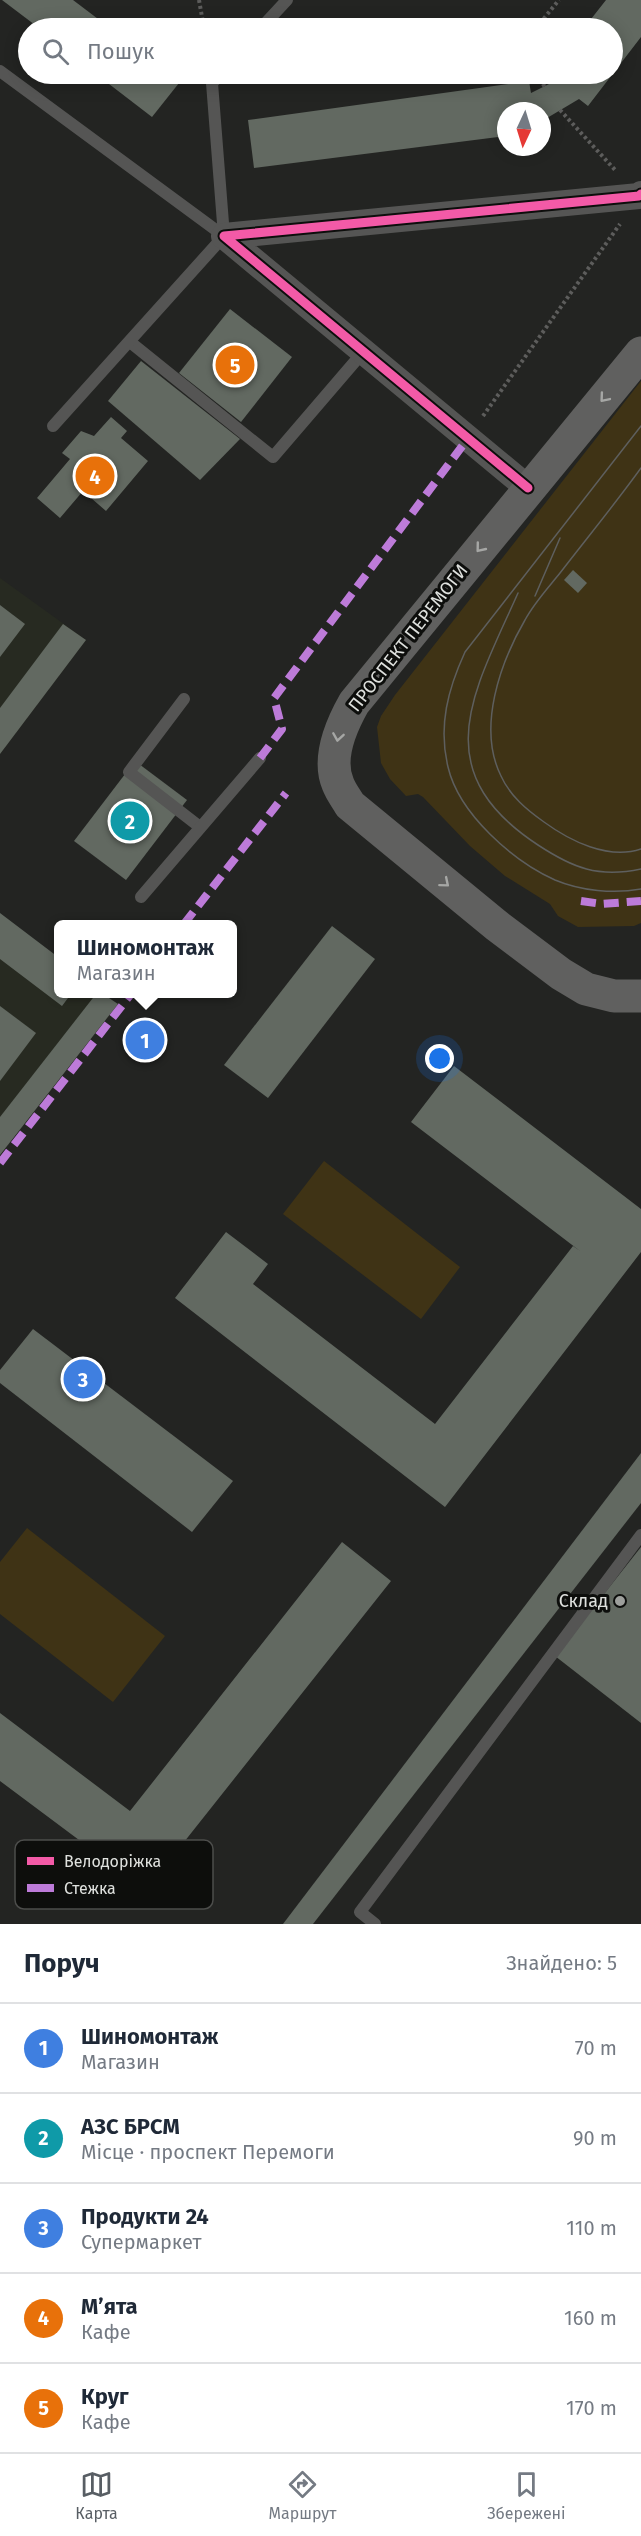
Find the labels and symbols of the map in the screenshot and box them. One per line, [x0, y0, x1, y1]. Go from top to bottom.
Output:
north arrow [497, 102, 551, 156]
pin: 5 [216, 342, 254, 388]
one-way arrow [600, 391, 611, 402]
pin: 4 [76, 454, 115, 498]
one-way arrow [476, 541, 487, 552]
street label: ПРОСПЕКТ ПЕРЕМОГИ [344, 560, 472, 716]
one-way arrow [333, 732, 345, 741]
pin: 2 [110, 798, 150, 844]
one-way arrow [438, 876, 449, 887]
pin: 1 [126, 1018, 164, 1062]
your location [425, 1044, 454, 1073]
pin: 3 [64, 1356, 103, 1402]
place label: Склад [559, 1590, 608, 1612]
marker: Склад [613, 1594, 627, 1608]
legend [15, 1840, 213, 1909]
text: Велодоріжка [64, 1852, 161, 1871]
text: Стежка [64, 1879, 116, 1898]

